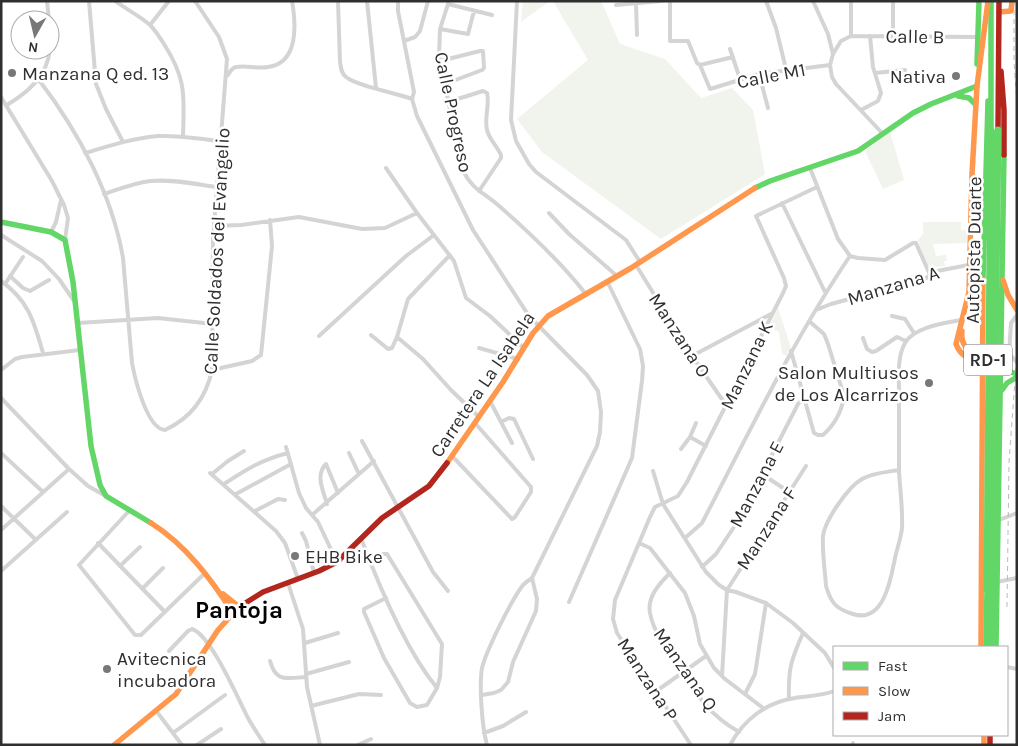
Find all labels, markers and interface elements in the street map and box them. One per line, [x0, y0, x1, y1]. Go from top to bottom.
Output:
north arrow [10, 10, 60, 60]
street label: Calle B [885, 25, 945, 49]
text: N [27, 38, 39, 56]
street label: Calle Progreso [430, 50, 477, 174]
street label: Calle M1 [735, 59, 807, 93]
place label: Manzana Q ed. 13 [22, 63, 169, 85]
place label: Nativa [890, 66, 946, 88]
marker: Manzana Q ed. 13 [6, 67, 18, 79]
marker: Nativa [950, 70, 962, 82]
street label: Calle Soldados del Evangelio [200, 127, 234, 375]
street label: Autopista Duarte [962, 176, 986, 324]
street label: Manzana A [845, 262, 942, 310]
street label: Manzana O [644, 289, 715, 382]
street label: Carretera La Isabela [426, 308, 540, 461]
street label: Manzana K [716, 317, 778, 413]
road number: RD-1 [964, 344, 1012, 376]
place label: Salon Multiusos de Los Alcarrizos [774, 362, 919, 406]
marker: Salon Multiusos de Los Alcarrizos [923, 377, 935, 389]
street label: Manzana E [725, 438, 789, 531]
street label: Manzana F [732, 483, 802, 574]
place label: EHB Bike [305, 546, 383, 568]
marker: EHB Bike [289, 550, 301, 562]
district label: Pantoja [195, 596, 283, 624]
street label: Manzana Q [649, 624, 722, 715]
street label: Manzana P [612, 634, 682, 725]
legend [833, 646, 1008, 736]
place label: Avitecnica incubadora [117, 648, 216, 692]
text: Fast [878, 657, 908, 675]
marker: Avitecnica incubadora [101, 663, 113, 675]
text: Slow [878, 682, 910, 700]
text: Jam [878, 707, 906, 725]

